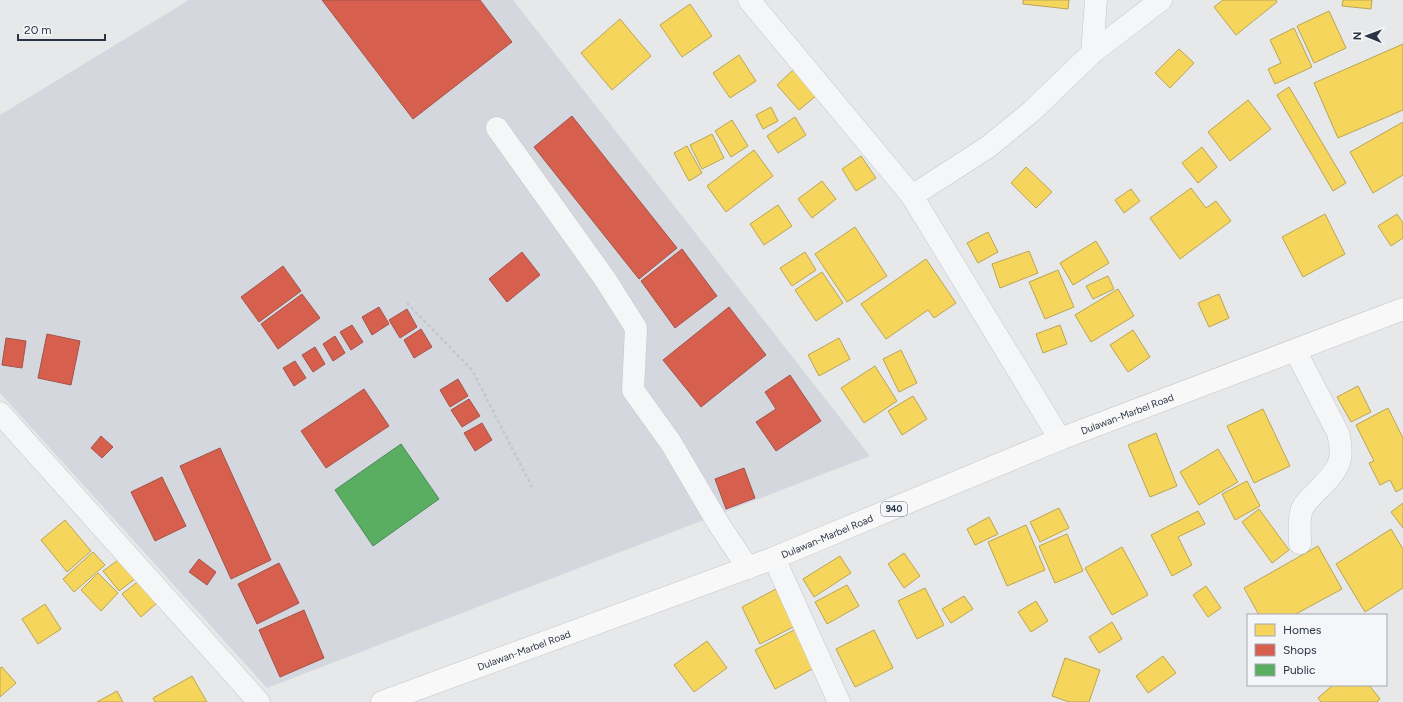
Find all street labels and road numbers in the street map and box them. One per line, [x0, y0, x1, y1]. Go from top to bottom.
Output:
street label: Dulawan-Marbel Road [1079, 391, 1176, 438]
road number: 940 [881, 502, 907, 516]
street label: Dulawan-Marbel Road [779, 511, 875, 561]
street label: Dulawan-Marbel Road [475, 627, 572, 673]

